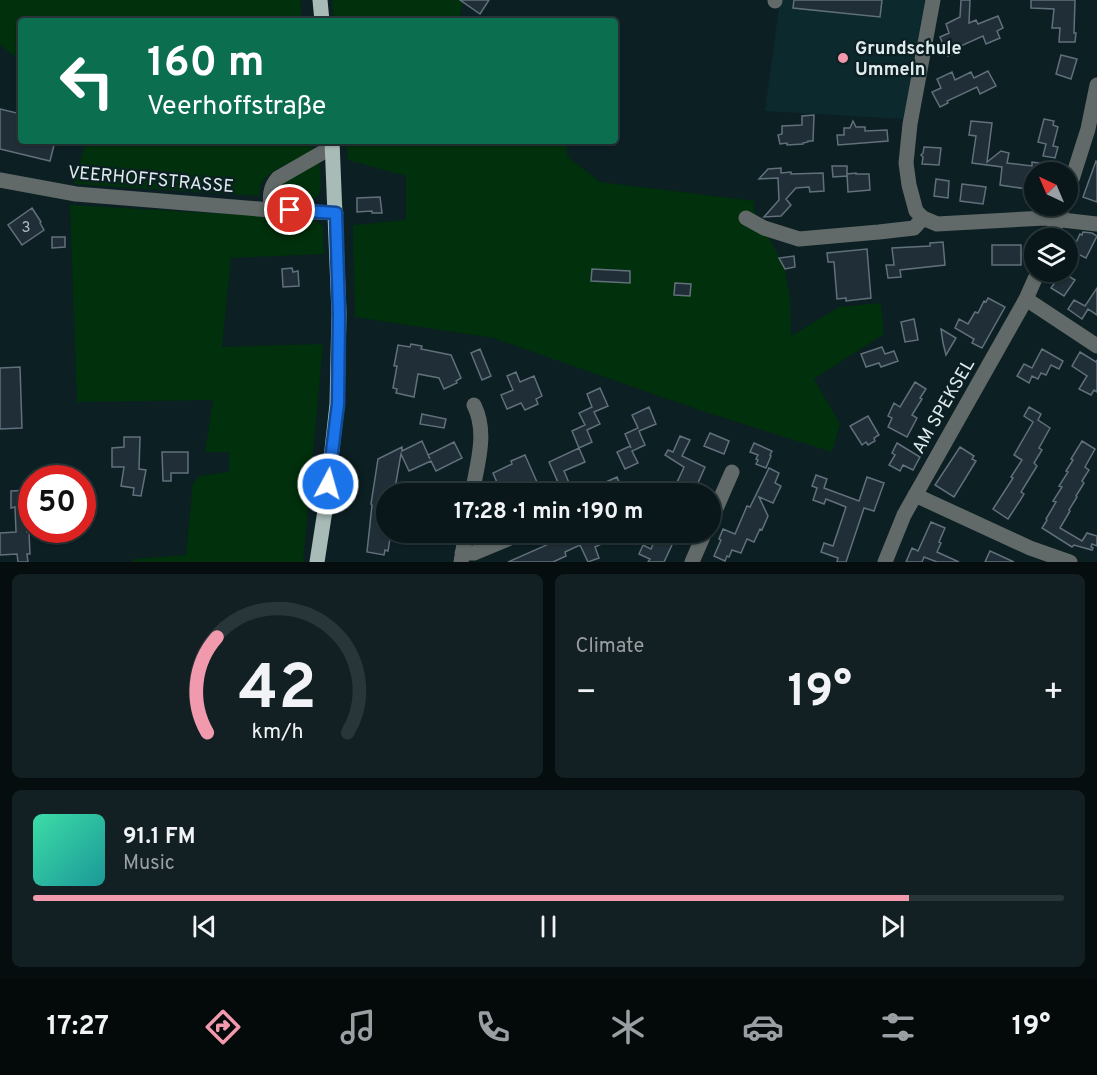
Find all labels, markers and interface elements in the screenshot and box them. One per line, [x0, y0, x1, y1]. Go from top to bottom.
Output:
text: 160 m [147, 38, 265, 91]
place label: Grundschule Ummeln [855, 38, 962, 82]
icon: left [48, 42, 126, 120]
marker: Grundschule Ummeln [836, 51, 850, 65]
text: Veerhoffstraße [147, 90, 326, 124]
street label: VEERHOFFSTRASSE [67, 162, 235, 199]
north arrow [1024, 162, 1078, 216]
map controls [1024, 162, 1078, 282]
pin [264, 184, 315, 235]
icon: arrive [273, 193, 306, 226]
house number: 3 [21, 219, 31, 238]
button: layers [1024, 228, 1078, 282]
street label: AM SPEKSEL [908, 355, 981, 458]
position arrow [296, 452, 360, 516]
speed limit sign: 50 [18, 465, 96, 543]
text: 17:28 · 1 min · 190 m [454, 499, 643, 526]
text: Climate [576, 634, 644, 660]
text: 42 [238, 652, 316, 731]
text: 19° [788, 665, 852, 722]
text: − [576, 673, 597, 715]
text: + [1043, 673, 1064, 715]
text: km/h [251, 719, 303, 746]
text: 91.1 FM [123, 824, 196, 851]
text: Music [123, 851, 175, 877]
icon: previous [188, 910, 221, 943]
icon: pause [532, 910, 565, 943]
icon: next [876, 910, 909, 943]
icon: directions [202, 1006, 244, 1048]
icon: music [337, 1006, 379, 1048]
icon: phone [472, 1006, 514, 1048]
icon: climate [607, 1006, 649, 1048]
icon: car [742, 1006, 784, 1048]
icon: filters [877, 1006, 919, 1048]
text: 17:27 [46, 1010, 109, 1044]
text: 19° [1012, 1010, 1050, 1044]

